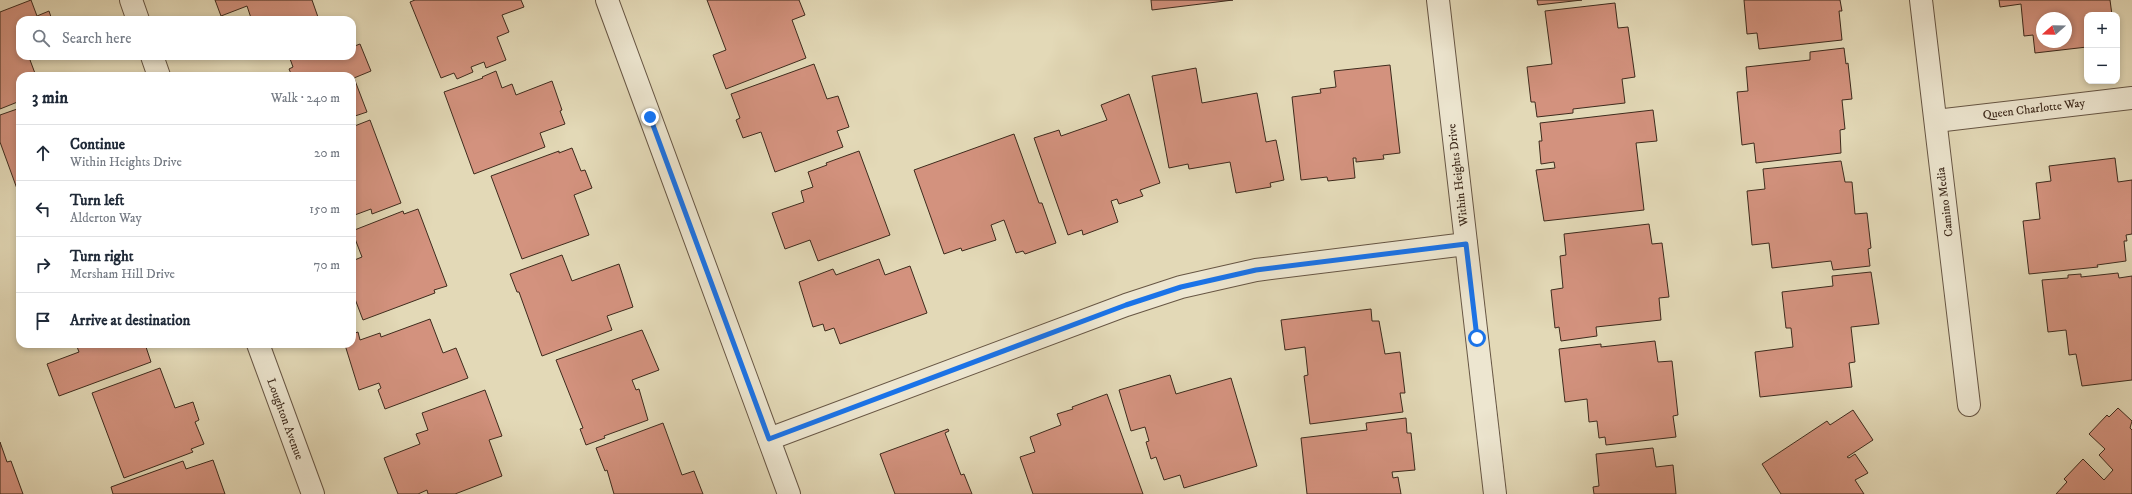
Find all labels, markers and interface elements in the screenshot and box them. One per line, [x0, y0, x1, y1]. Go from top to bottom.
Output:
north arrow [2036, 12, 2072, 48]
map controls [2084, 12, 2120, 84]
button: + [2084, 12, 2120, 48]
search box [16, 16, 356, 60]
icon: search [30, 27, 52, 49]
text: Search here [62, 29, 131, 48]
button: − [2084, 48, 2120, 84]
text: 3 min [32, 87, 68, 109]
text: Walk · 240 m [271, 90, 340, 106]
street label: Queen Charlotte Way [1982, 95, 2086, 123]
route end [641, 108, 659, 126]
street label: Within Heights Drive [1444, 123, 1472, 228]
text: Continue [70, 135, 125, 154]
icon: ahead [32, 142, 54, 164]
text: 20 m [314, 145, 340, 161]
text: Within Heights Drive [70, 154, 182, 170]
street label: Camino Media [1933, 166, 1957, 238]
text: Turn left [70, 191, 124, 210]
icon: left [32, 198, 54, 220]
text: 150 m [309, 201, 340, 217]
text: Alderton Way [70, 210, 142, 226]
text: Turn right [70, 247, 133, 266]
icon: right [32, 254, 54, 276]
text: 70 m [314, 257, 340, 273]
text: Mersham Hill Drive [70, 266, 175, 282]
icon: arrive [32, 310, 54, 332]
text: Arrive at destination [70, 311, 190, 330]
route start [1468, 329, 1486, 347]
street label: Loughton Avenue [263, 376, 307, 462]

